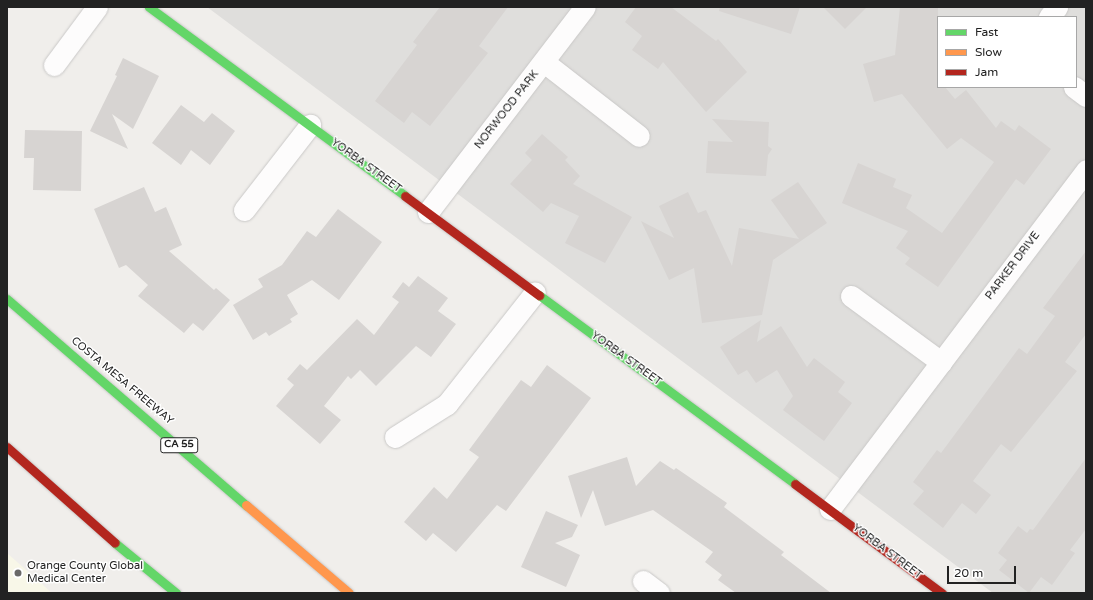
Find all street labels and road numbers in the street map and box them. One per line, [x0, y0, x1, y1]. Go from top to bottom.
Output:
street label: NORWOOD PARK [472, 68, 542, 152]
street label: YORBA STREET [328, 136, 404, 196]
street label: PARKER DRIVE [983, 229, 1043, 303]
street label: YORBA STREET [588, 329, 664, 389]
street label: COSTA MESA FREEWAY [68, 334, 176, 428]
road number: CA 55 [160, 437, 198, 453]
street label: YORBA STREET [850, 522, 924, 582]

